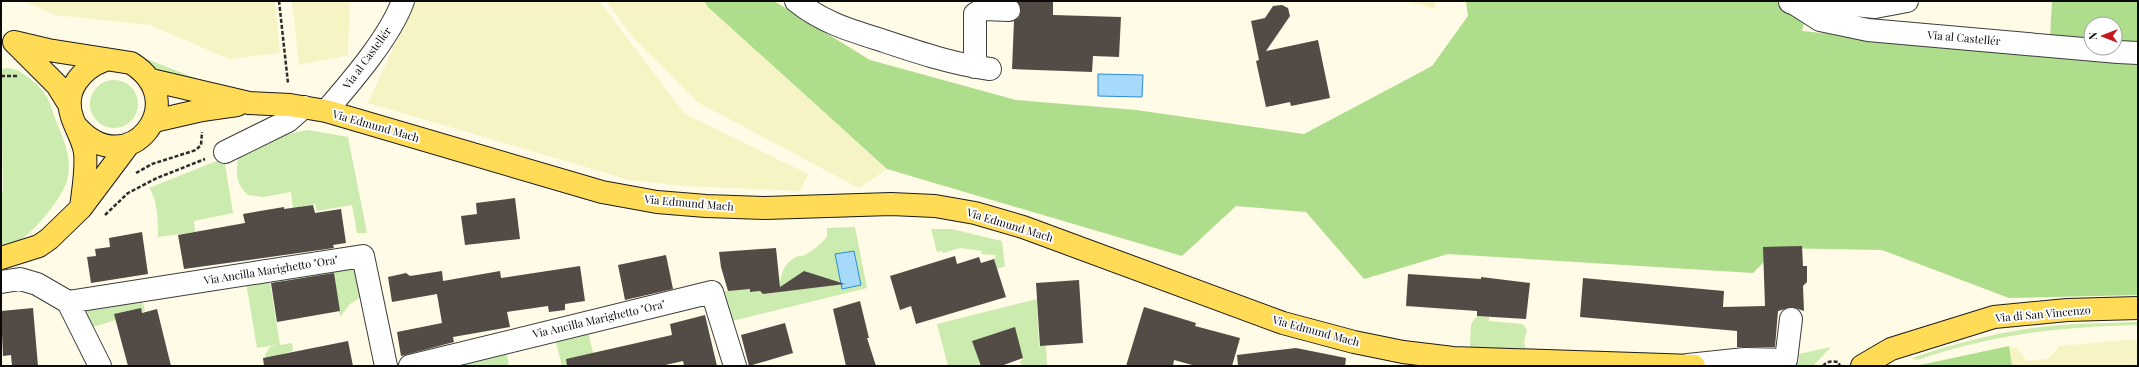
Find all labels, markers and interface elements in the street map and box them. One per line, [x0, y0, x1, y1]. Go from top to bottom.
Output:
north arrow [2083, 16, 2123, 56]
street label: Via al Castellér [338, 24, 394, 93]
street label: Via al Castellér [1926, 27, 2001, 48]
text: N [2085, 32, 2100, 40]
street label: Via Edmund Mach [330, 106, 422, 145]
street label: Via Edmund Mach [643, 191, 735, 214]
street label: Via Edmund Mach [964, 204, 1056, 245]
street label: Via Ancilla Marighetto "Ora" [202, 251, 339, 288]
street label: Via Ancilla Marighetto "Ora" [530, 296, 667, 341]
street label: Via di San Vincenzo [1994, 302, 2091, 325]
street label: Via Edmund Mach [1270, 311, 1362, 350]

